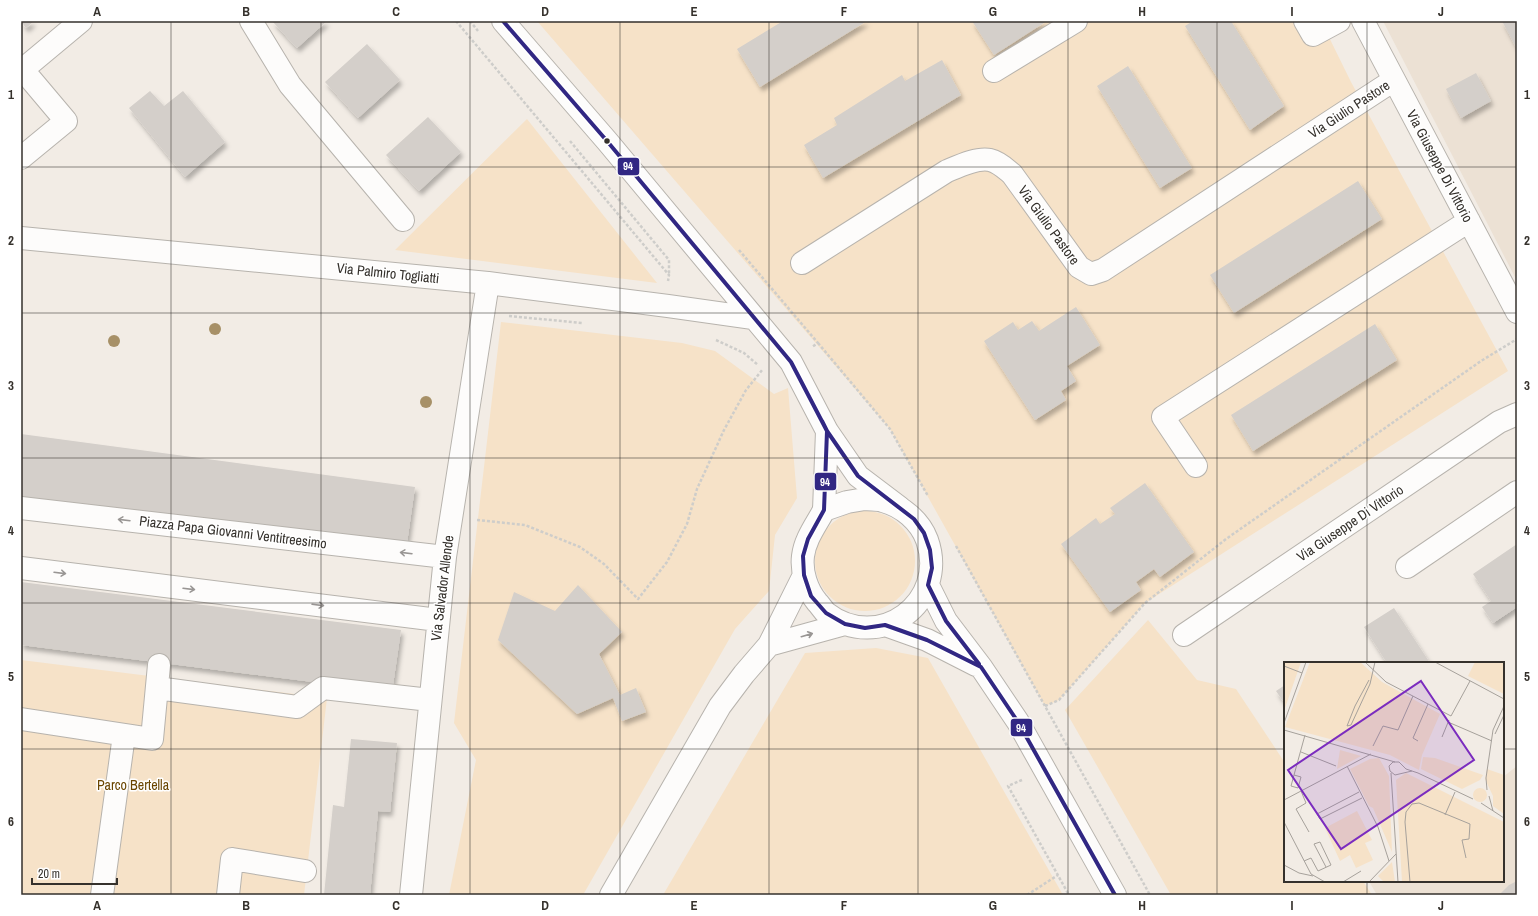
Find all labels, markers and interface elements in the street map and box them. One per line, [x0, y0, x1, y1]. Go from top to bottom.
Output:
text: A [93, 3, 101, 20]
text: B [242, 3, 250, 20]
text: C [392, 3, 400, 20]
text: D [541, 3, 549, 20]
text: E [690, 3, 698, 20]
text: F [841, 3, 848, 20]
text: G [989, 3, 997, 20]
text: H [1138, 3, 1146, 20]
text: I [1291, 3, 1294, 20]
text: J [1438, 3, 1444, 20]
street label: Via Giulio Pastore [1305, 76, 1393, 142]
text: 1 [8, 86, 14, 103]
text: 1 [1524, 86, 1530, 103]
street label: Via Giuseppe Di Vittorio [1403, 107, 1477, 225]
unlabelled marker [602, 136, 612, 146]
line badge: 94 [617, 157, 640, 176]
text: 94 [623, 159, 633, 173]
street label: Via Giulio Pastore [1014, 182, 1084, 268]
text: 2 [8, 232, 14, 249]
text: 2 [1524, 232, 1530, 249]
street label: Via Palmiro Togliatti [336, 259, 440, 287]
text: 3 [8, 377, 14, 394]
text: 3 [1524, 377, 1530, 394]
line badge: 94 [814, 472, 837, 491]
text: 94 [820, 475, 830, 489]
street label: Via Giuseppe Di Vittorio [1293, 481, 1407, 565]
street label: Piazza Papa Giovanni Ventitreesimo [138, 512, 328, 552]
one-way arrow [118, 516, 131, 524]
text: 4 [8, 522, 14, 539]
text: 4 [1524, 522, 1530, 539]
street label: Via Salvador Allende [427, 534, 457, 642]
one-way arrow [400, 549, 413, 556]
one-way arrow [53, 569, 66, 577]
one-way arrow [182, 585, 195, 593]
one-way arrow [311, 601, 324, 609]
one-way arrow [800, 631, 813, 638]
inset map [1284, 662, 1504, 882]
text: 5 [8, 668, 14, 685]
text: 5 [1524, 668, 1530, 685]
line badge: 94 [1010, 718, 1033, 737]
text: 94 [1016, 721, 1026, 735]
park label: Parco Bertella [97, 776, 170, 794]
text: 6 [8, 813, 14, 830]
text: 6 [1524, 813, 1530, 830]
scale bar [32, 860, 117, 886]
text: 20 m [38, 866, 60, 882]
text: A [93, 897, 101, 914]
text: B [242, 897, 250, 914]
text: C [392, 897, 400, 914]
text: D [541, 897, 549, 914]
text: E [690, 897, 698, 914]
text: F [841, 897, 848, 914]
text: G [989, 897, 997, 914]
text: H [1138, 897, 1146, 914]
text: I [1291, 897, 1294, 914]
text: J [1438, 897, 1444, 914]

